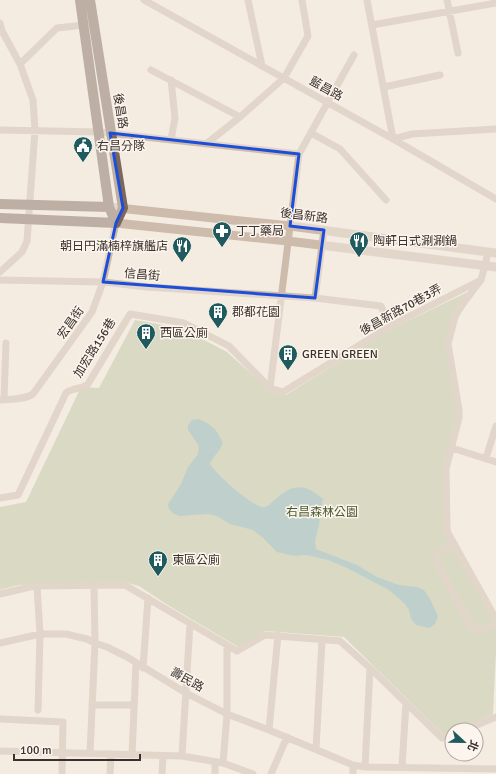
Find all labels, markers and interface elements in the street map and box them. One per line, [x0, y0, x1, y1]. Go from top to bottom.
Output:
street label: 藍昌路 [307, 74, 345, 104]
street label: 後昌路 [110, 92, 130, 130]
public building icon: 右昌分隊 [72, 135, 94, 163]
place label: 右昌分隊 [97, 139, 145, 154]
street label: 後昌新路 [279, 206, 329, 226]
pharmacy icon: 丁丁藥局 [211, 220, 233, 248]
place label: 丁丁藥局 [236, 224, 284, 239]
restaurant icon: 陶軒日式涮涮鍋 [348, 230, 370, 258]
place label: 陶軒日式涮涮鍋 [373, 234, 457, 249]
restaurant icon: 朝日円滿楠梓旗艦店 [171, 235, 193, 263]
place label: 朝日円滿楠梓旗艦店 [60, 239, 168, 254]
street label: 信昌街 [123, 266, 161, 284]
street label: 後昌新路70巷3弄 [357, 281, 445, 339]
building icon: 郡都花園 [207, 301, 229, 329]
street label: 宏昌街 [55, 304, 87, 342]
place label: 郡都花園 [232, 305, 280, 320]
street label: 加宏路156巷 [71, 315, 119, 381]
building icon: 西區公廁 [135, 322, 157, 350]
place label: 西區公廁 [160, 326, 208, 341]
building icon: GREEN GREEN [277, 343, 299, 371]
place label: GREEN GREEN [302, 347, 378, 362]
park label: 右昌森林公園 [286, 505, 358, 520]
building icon: 東區公廁 [147, 549, 169, 577]
place label: 東區公廁 [172, 553, 220, 568]
street label: 壽民路 [168, 665, 206, 695]
north arrow [444, 722, 484, 762]
scale bar [14, 736, 140, 762]
text: 北 [465, 738, 481, 753]
text: 100 m [20, 743, 52, 758]

